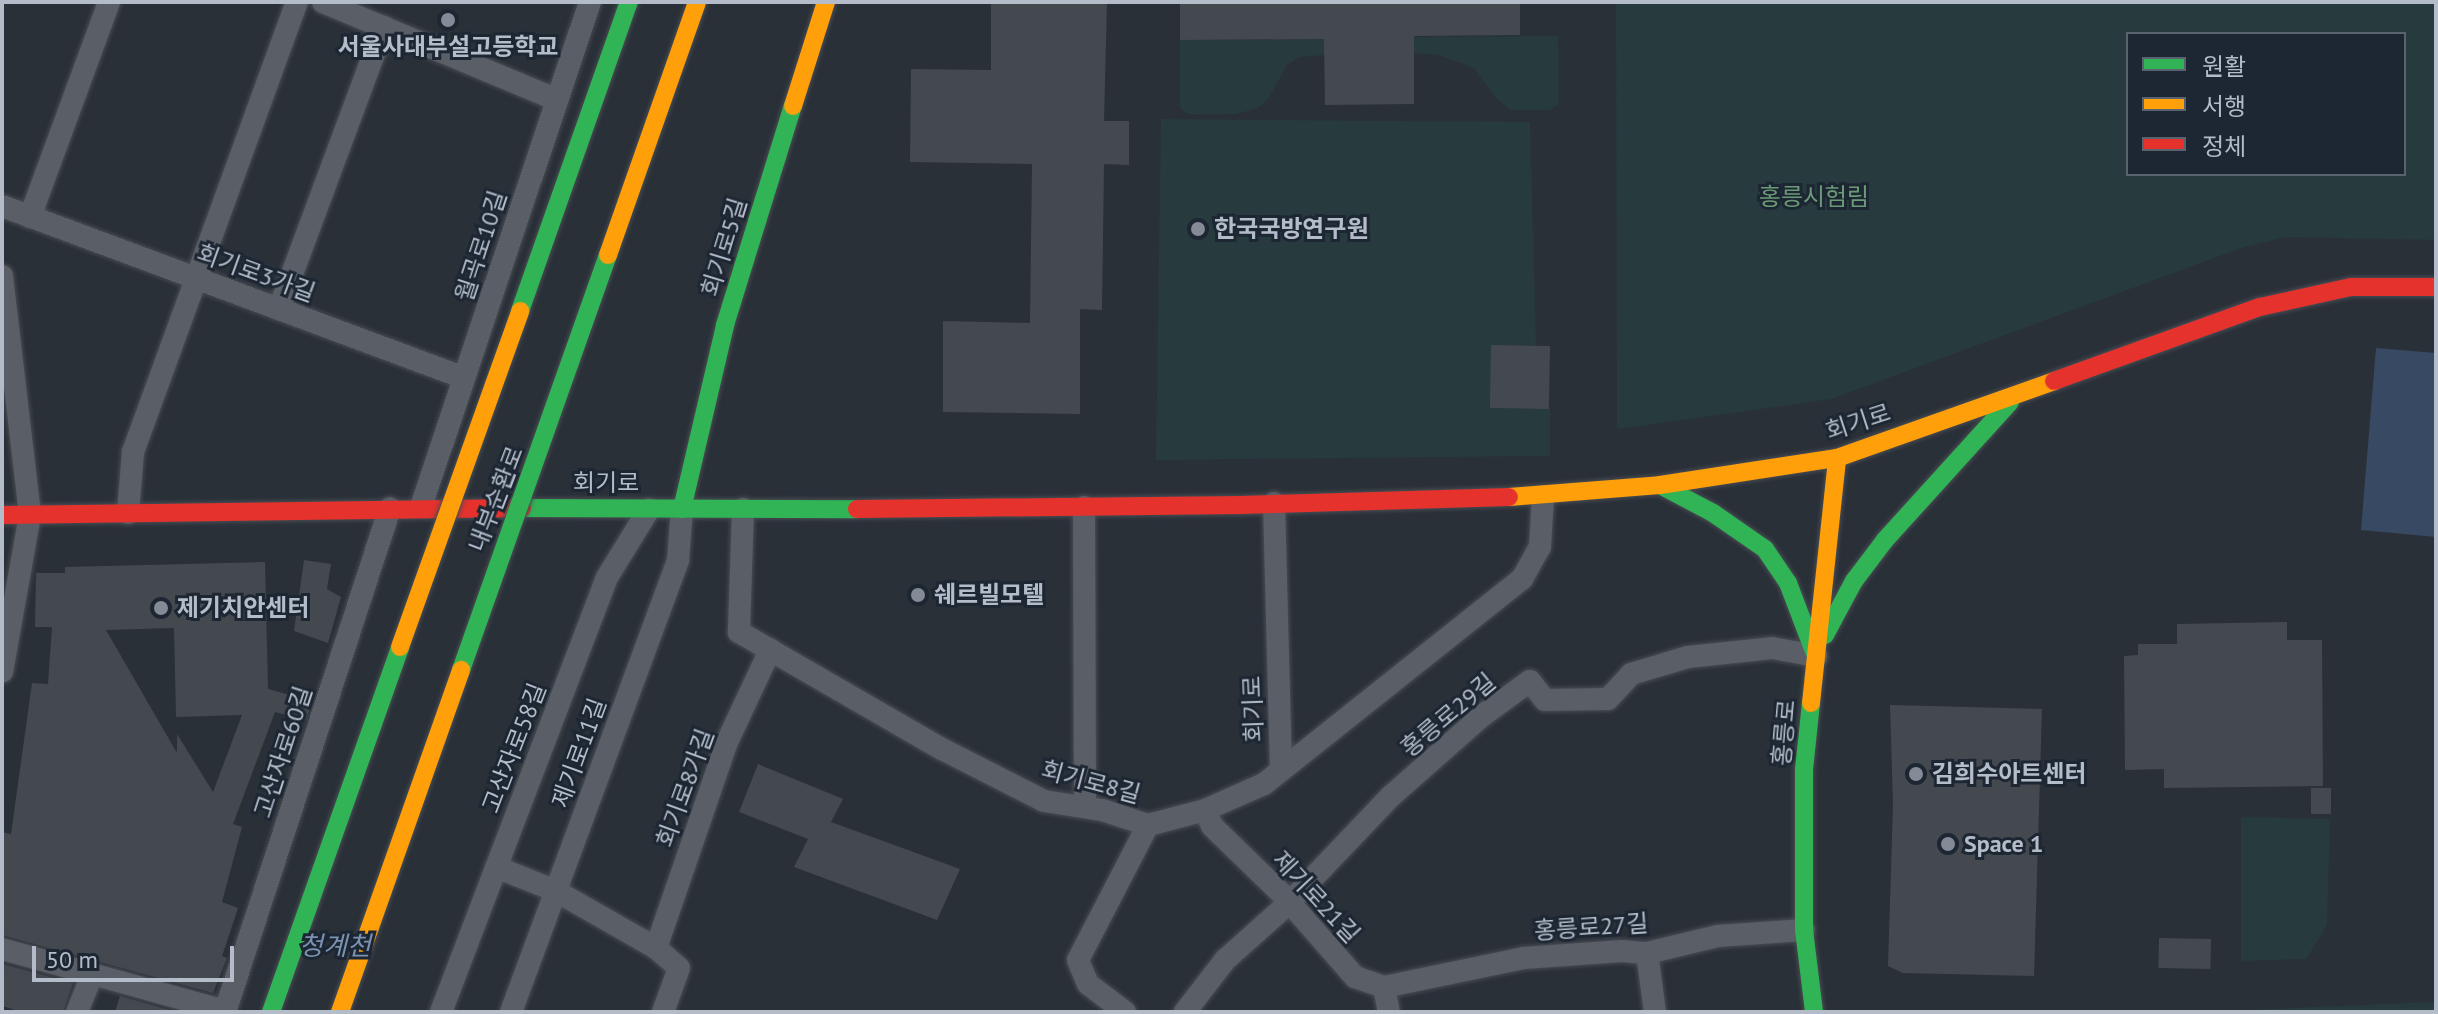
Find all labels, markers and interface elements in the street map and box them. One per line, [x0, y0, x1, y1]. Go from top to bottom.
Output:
marker: 서울사대부설고등학교 [439, 11, 457, 29]
legend [2126, 32, 2406, 176]
place label: 서울사대부설고등학교 [338, 33, 558, 61]
text: 원활 [2202, 51, 2246, 82]
text: 서행 [2202, 91, 2246, 122]
text: 정체 [2202, 131, 2246, 162]
park label: 홍릉시험림 [1759, 183, 1869, 211]
street label: 월곡로10길 [450, 187, 512, 305]
street label: 회기로5길 [695, 194, 753, 300]
place label: 한국국방연구원 [1214, 215, 1369, 243]
marker: 한국국방연구원 [1189, 220, 1207, 238]
street label: 회기로3가길 [193, 238, 319, 308]
street label: 회기로 [1822, 398, 1894, 446]
street label: 내부순환로 [463, 442, 529, 556]
street label: 회기로 [573, 469, 639, 497]
place label: 쉐르빌모텔 [934, 581, 1044, 609]
marker: 쉐르빌모텔 [909, 586, 927, 604]
place label: 제기치안센터 [177, 594, 309, 622]
marker: 제기치안센터 [152, 599, 170, 617]
street label: 홍릉로29길 [1395, 667, 1501, 763]
street label: 회기로 [1237, 675, 1269, 743]
street label: 고산자로58길 [476, 679, 552, 817]
street label: 고산자로60길 [248, 683, 318, 821]
street label: 제기로11길 [546, 694, 612, 812]
street label: 홍릉로 [1767, 699, 1801, 767]
street label: 회기로8가길 [650, 725, 720, 851]
street label: 회기로8길 [1038, 755, 1144, 809]
place label: 김희수아트센터 [1932, 760, 2087, 788]
marker: 김희수아트센터 [1907, 765, 1925, 783]
place label: Space 1 [1964, 830, 2043, 858]
marker: Space 1 [1939, 835, 1957, 853]
street label: 제기로21길 [1266, 845, 1366, 949]
street label: 홍릉로27길 [1533, 909, 1649, 945]
scale bar [36, 930, 238, 980]
water label: 청계천 [299, 930, 371, 962]
text: 50 m [46, 944, 98, 975]

